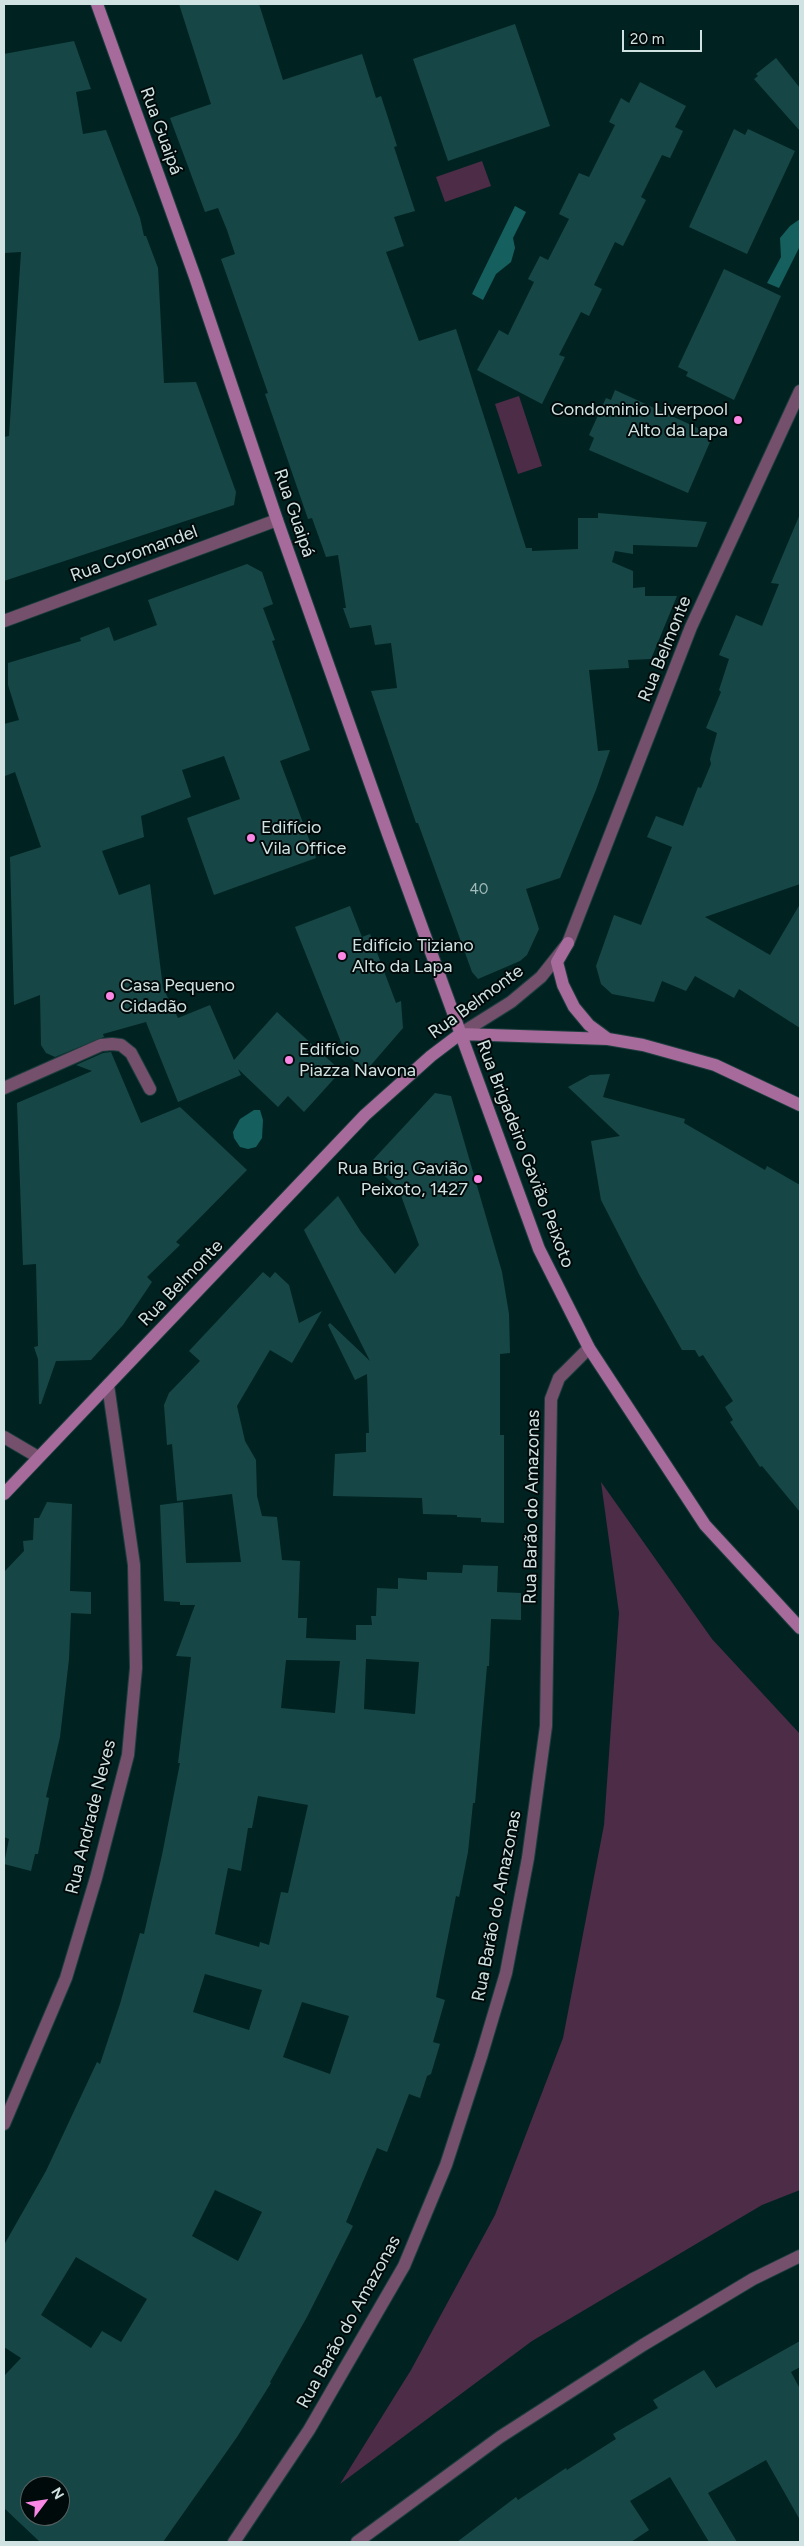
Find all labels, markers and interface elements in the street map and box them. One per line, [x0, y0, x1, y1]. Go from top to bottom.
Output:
scale bar [624, 20, 704, 52]
text: 20 m [630, 30, 664, 48]
street label: Rua Guaipá [135, 84, 187, 178]
place label: Condominio Liverpool Alto da Lapa [551, 399, 728, 442]
marker: Condominio Liverpool Alto da Lapa [732, 414, 744, 426]
street label: Rua Guaipá [269, 466, 319, 560]
street label: Rua Coromandel [67, 521, 201, 587]
street label: Rua Belmonte [634, 593, 696, 705]
place label: Edifício Vila Office [261, 817, 346, 860]
marker: Edifício Vila Office [245, 832, 257, 844]
house number: 40 [470, 881, 488, 899]
place label: Edifício Tiziano Alto da Lapa [352, 935, 474, 978]
marker: Edifício Tiziano Alto da Lapa [336, 950, 348, 962]
street label: Rua Belmonte [424, 960, 528, 1044]
place label: Casa Pequeno Cidadão [120, 975, 235, 1018]
marker: Casa Pequeno Cidadão [104, 990, 116, 1002]
street label: Rua Brigadeiro Gavião Peixoto [472, 1037, 578, 1271]
place label: Edifício Piazza Navona [299, 1039, 416, 1082]
marker: Edifício Piazza Navona [283, 1054, 295, 1066]
place label: Rua Brig. Gavião Peixoto, 1427 [337, 1158, 468, 1200]
marker: Rua Brig. Gavião Peixoto, 1427 [472, 1173, 484, 1185]
street label: Rua Belmonte [134, 1235, 228, 1331]
street label: Rua Barão do Amazonas [520, 1410, 544, 1604]
street label: Rua Andrade Neves [61, 1737, 121, 1897]
street label: Rua Barão do Amazonas [468, 1809, 526, 2003]
street label: Rua Barão do Amazonas [292, 2232, 406, 2412]
north arrow [20, 2476, 70, 2526]
text: N [47, 2485, 67, 2503]

